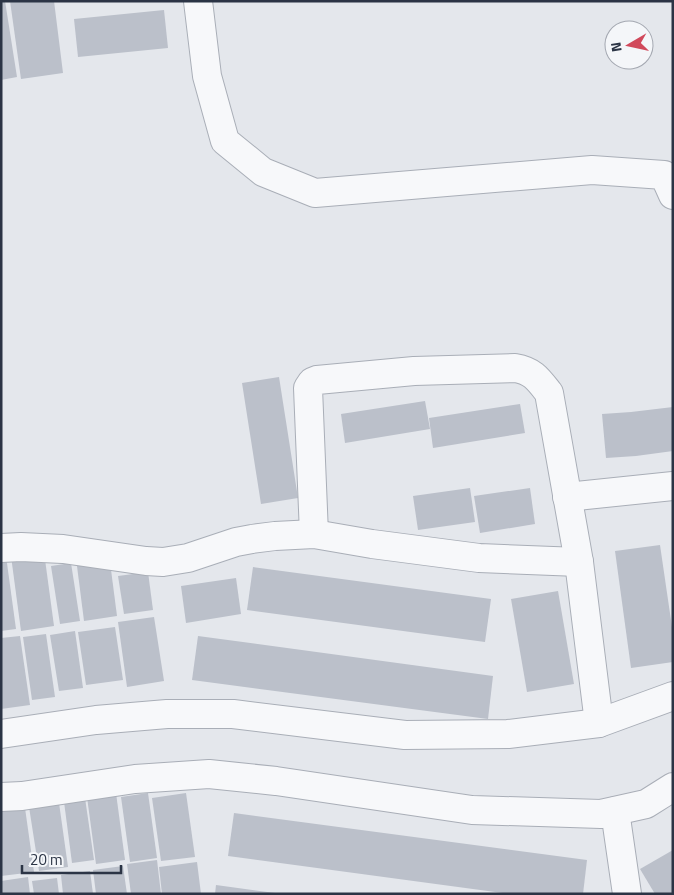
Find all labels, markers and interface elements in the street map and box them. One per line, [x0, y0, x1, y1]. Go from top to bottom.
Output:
north arrow [604, 20, 654, 70]
text: N [605, 41, 627, 54]
scale bar [22, 842, 121, 874]
text: 20 m [30, 848, 63, 871]

